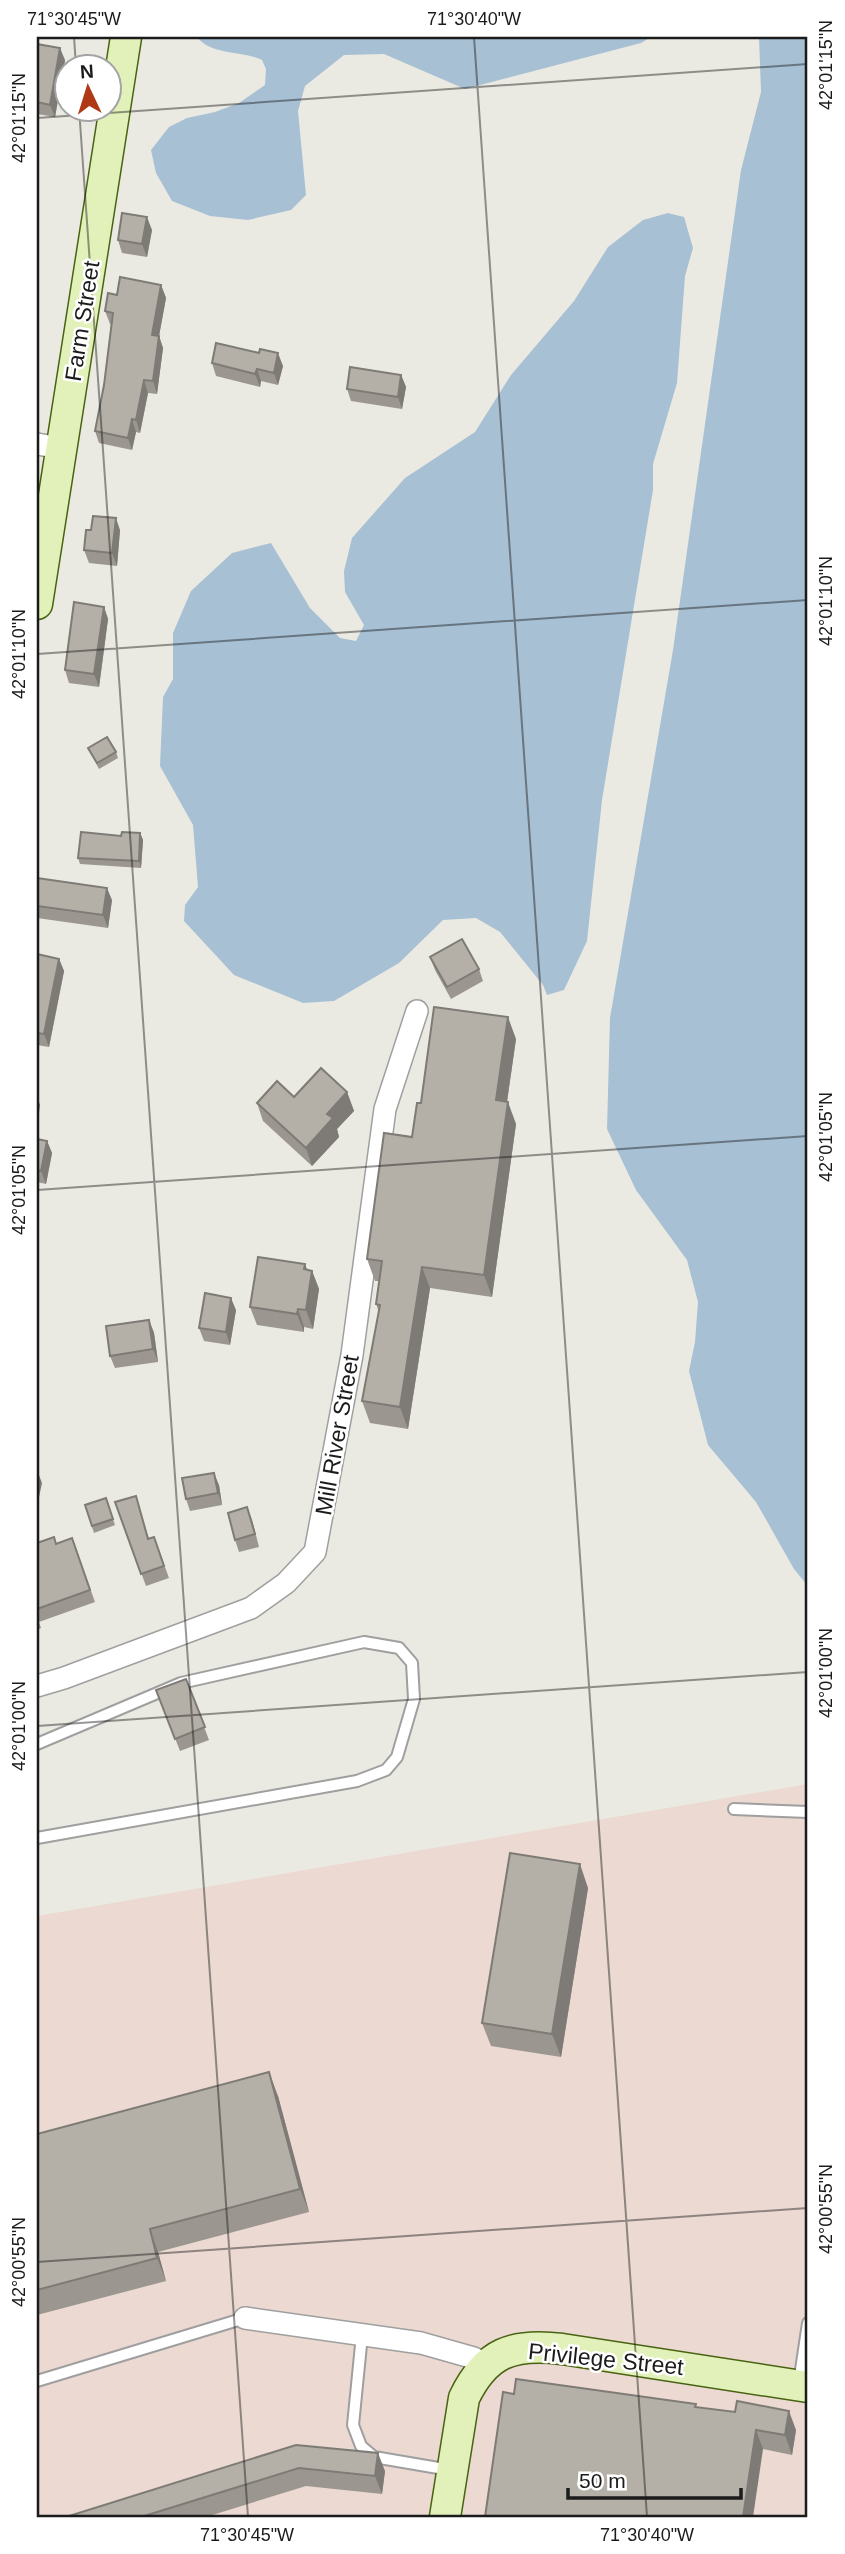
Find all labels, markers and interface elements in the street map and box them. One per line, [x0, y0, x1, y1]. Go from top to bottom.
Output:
text: 71°30'45"W [27, 9, 121, 29]
text: 71°30'40"W [427, 9, 521, 29]
text: 42°01'15"N [816, 20, 836, 110]
north arrow [52, 52, 122, 122]
text: N [79, 61, 94, 82]
text: 42°01'15"N [9, 73, 29, 163]
street label: Farm Street [60, 258, 104, 383]
text: 42°01'10"N [816, 556, 836, 646]
text: 42°01'10"N [9, 609, 29, 699]
text: 42°01'05"N [816, 1092, 836, 1182]
text: 42°01'05"N [9, 1145, 29, 1235]
street label: Mill River Street [310, 1352, 364, 1517]
text: 42°01'00"N [816, 1628, 836, 1718]
text: 42°01'00"N [9, 1681, 29, 1771]
text: 42°00'55"N [816, 2164, 836, 2254]
text: 42°00'55"N [9, 2217, 29, 2307]
street label: Privilege Street [527, 2338, 686, 2380]
scale bar [568, 2456, 742, 2500]
text: 50 m [579, 2469, 626, 2492]
text: 71°30'45"W [200, 2525, 294, 2545]
text: 71°30'40"W [600, 2525, 694, 2545]

